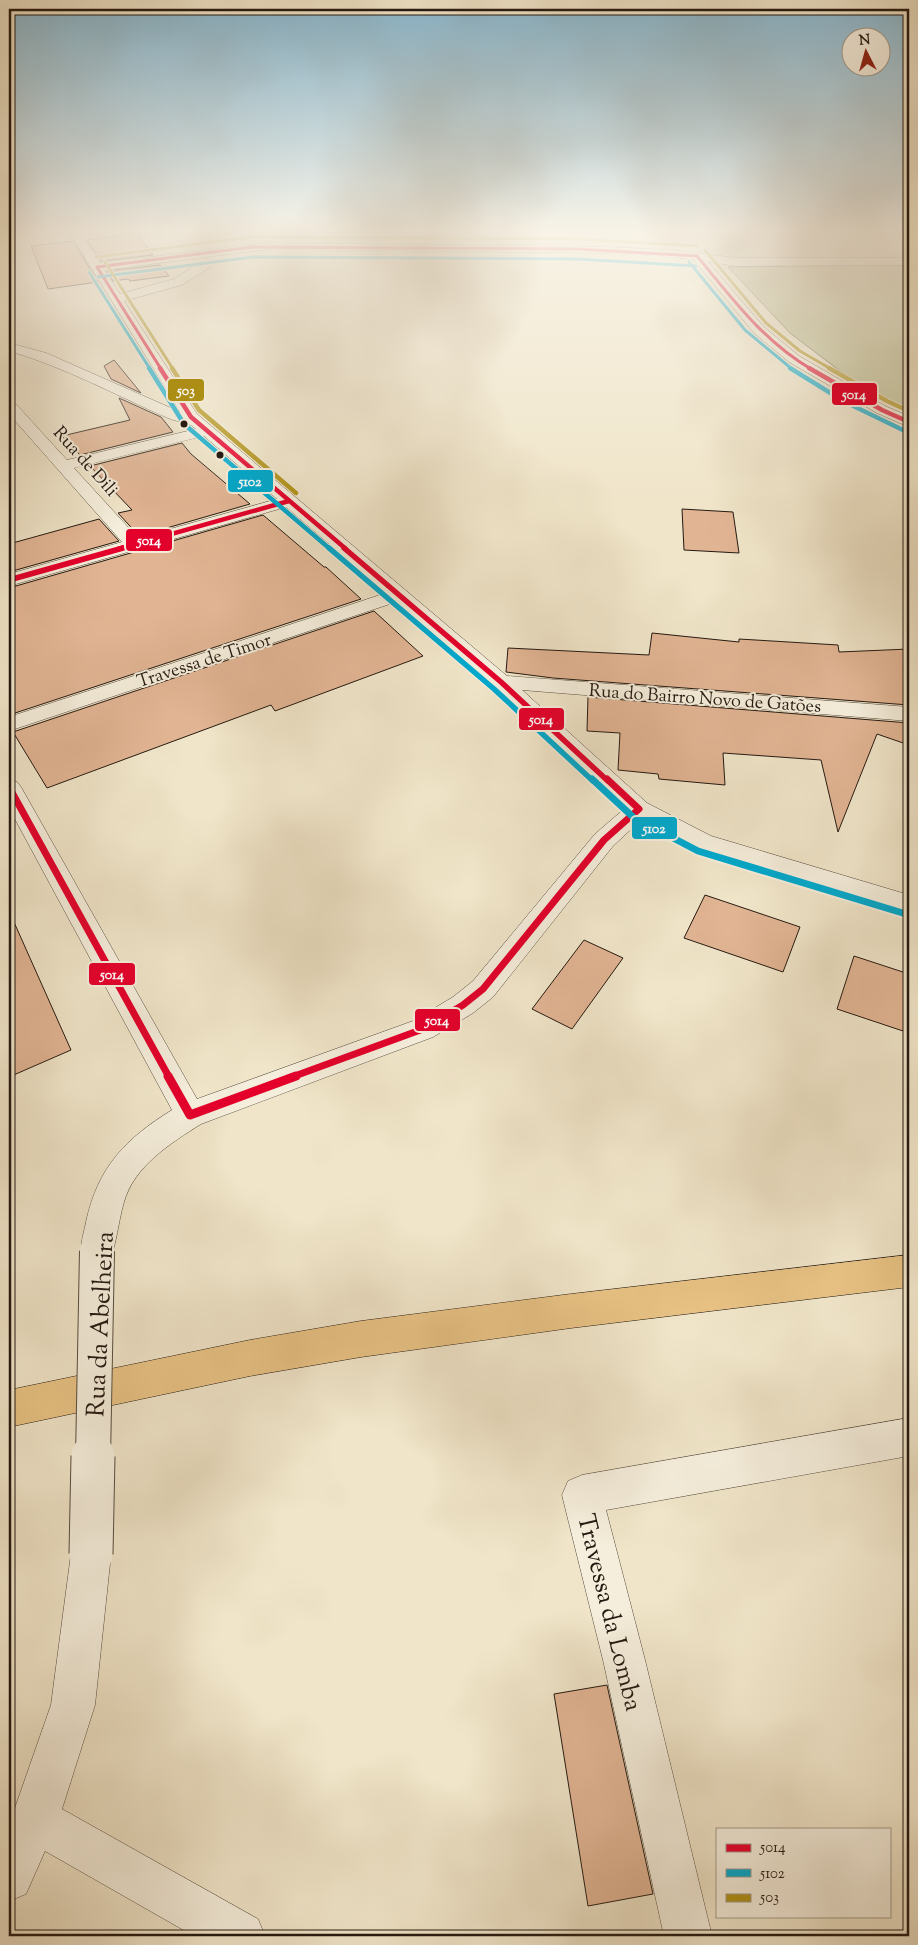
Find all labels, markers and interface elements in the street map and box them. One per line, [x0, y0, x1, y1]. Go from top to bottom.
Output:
north arrow [840, 28, 890, 78]
text: N [858, 31, 871, 52]
line badge: 503 [167, 378, 205, 402]
text: 503 [176, 382, 195, 402]
line badge: 5014 [831, 382, 878, 406]
text: 5014 [841, 386, 866, 406]
unlabelled marker [179, 419, 189, 429]
street label: Rua de Dili [46, 421, 123, 503]
unlabelled marker [215, 450, 225, 460]
line badge: 5102 [227, 469, 274, 493]
text: 5102 [237, 473, 262, 493]
line badge: 5014 [125, 528, 173, 552]
text: 5014 [136, 532, 161, 552]
street label: Travessa de Timor [134, 628, 275, 696]
street label: Rua do Bairro Novo de Gatões [588, 679, 822, 721]
line badge: 5014 [518, 707, 565, 731]
text: 5014 [528, 711, 553, 731]
line badge: 5102 [631, 816, 678, 840]
text: 5102 [641, 820, 666, 840]
line badge: 5014 [88, 962, 136, 986]
text: 5014 [99, 966, 124, 986]
line badge: 5014 [414, 1008, 461, 1032]
text: 5014 [424, 1012, 449, 1032]
street label: Rua da Abelheira [79, 1230, 125, 1418]
street label: Travessa da Lomba [566, 1510, 650, 1715]
legend [716, 1828, 890, 1918]
text: 5014 [759, 1838, 786, 1859]
text: 5102 [759, 1864, 785, 1885]
text: 503 [759, 1888, 779, 1909]

